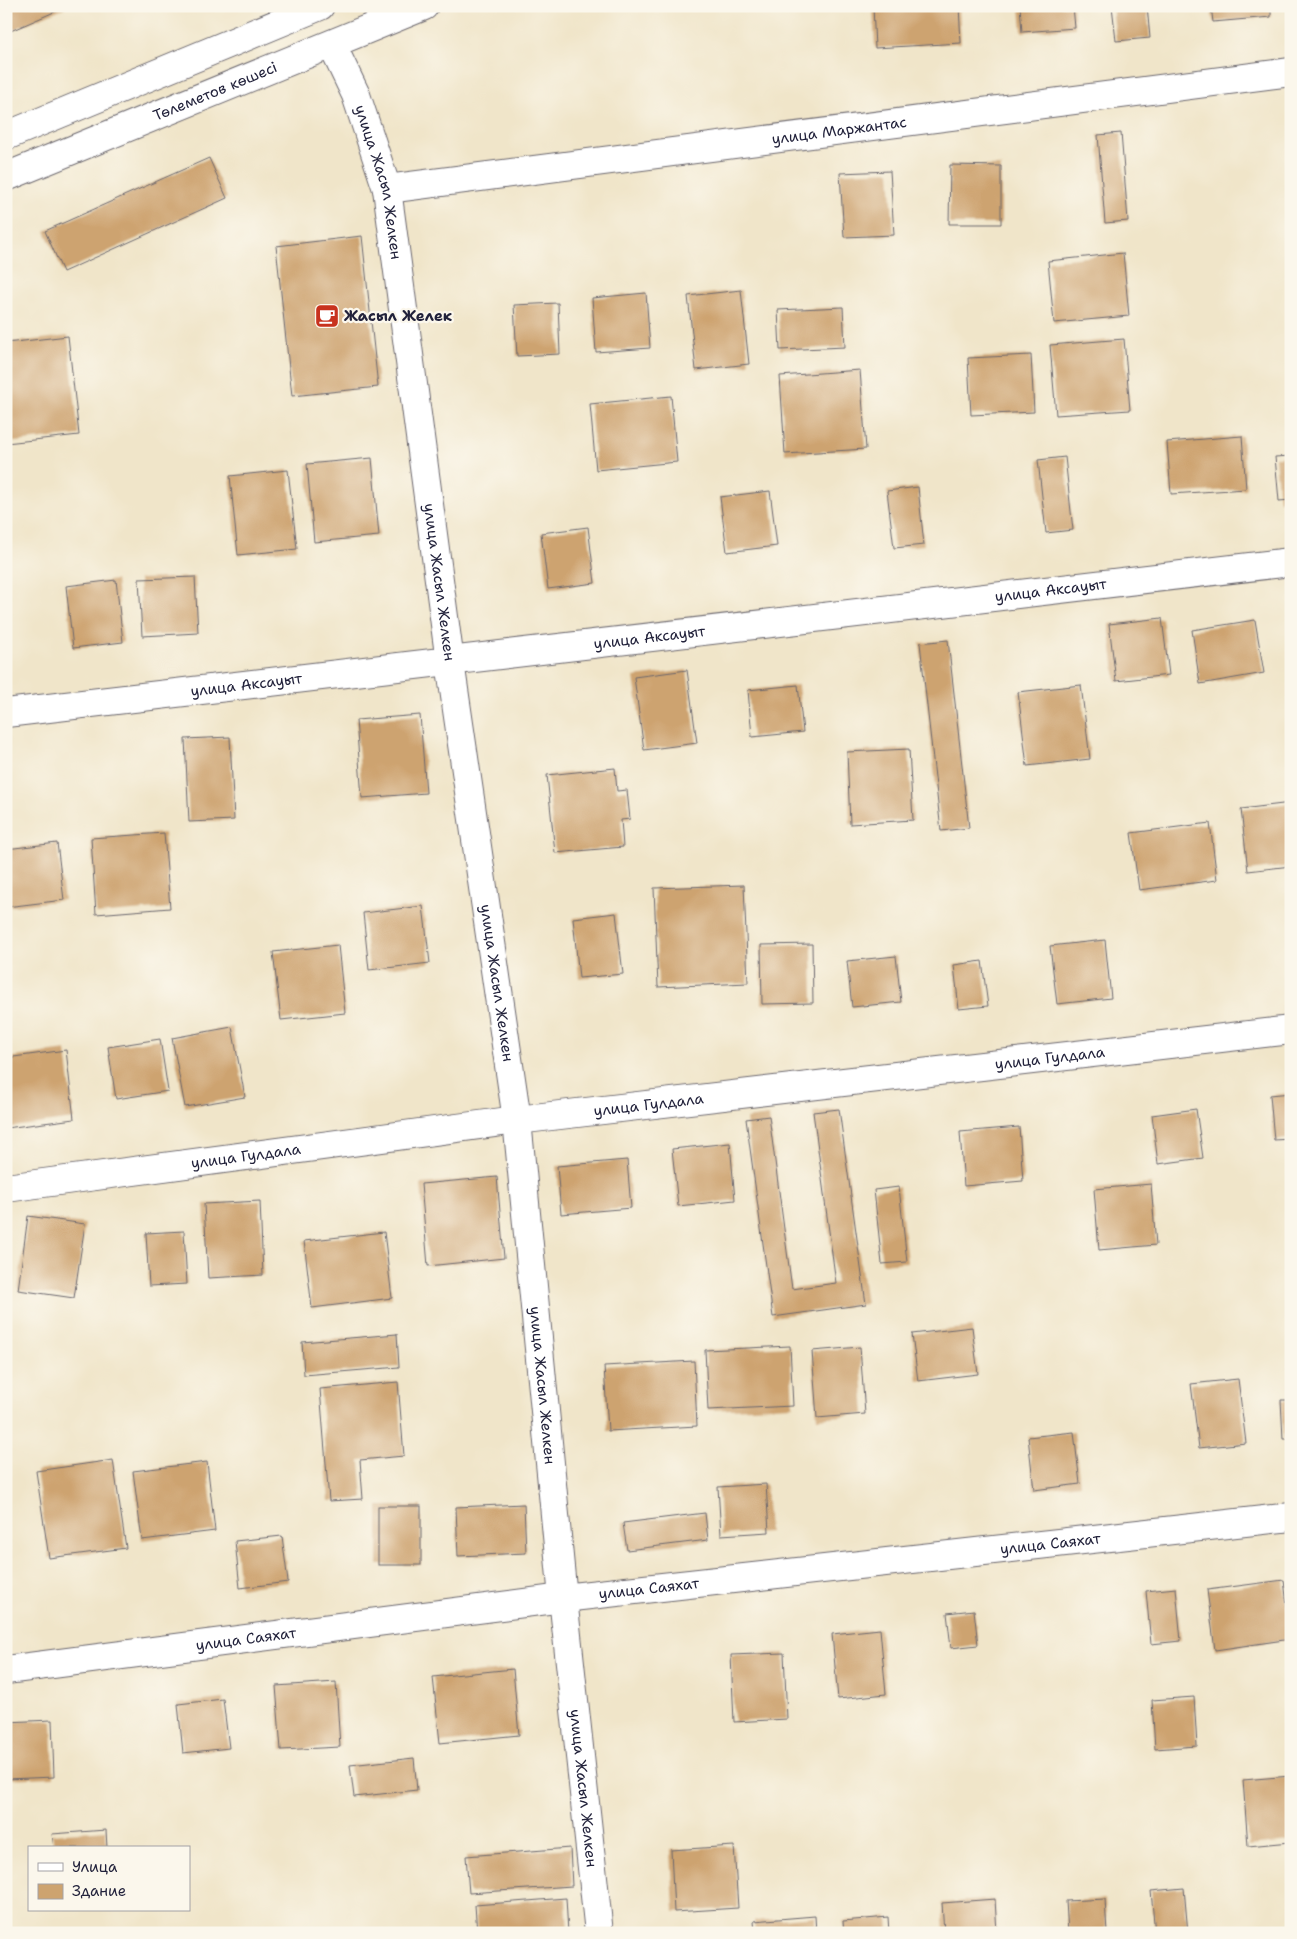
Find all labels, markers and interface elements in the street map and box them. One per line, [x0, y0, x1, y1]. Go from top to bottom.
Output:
street label: Төлеметов көшесі [150, 57, 280, 126]
street label: улица Жасыл Желкен [350, 102, 406, 261]
street label: улица Маржантас [771, 112, 908, 149]
cafe icon: Жасыл Желек [314, 303, 340, 329]
place label: Жасыл Желек [344, 306, 453, 326]
street label: улица Жасыл Желкен [419, 502, 460, 662]
street label: улица Аксауыт [994, 574, 1108, 607]
street label: улица Аксауыт [593, 621, 707, 654]
street label: улица Аксауыт [189, 668, 304, 701]
street label: улица Жасыл Желкен [476, 903, 518, 1063]
street label: улица Гулдала [994, 1042, 1107, 1074]
street label: улица Гулдала [593, 1088, 705, 1121]
street label: улица Гулдала [190, 1139, 303, 1173]
street label: улица Жасыл Желкен [525, 1305, 560, 1465]
street label: улица Саяхат [999, 1528, 1102, 1559]
street label: улица Саяхат [598, 1573, 701, 1604]
street label: улица Саяхат [195, 1623, 298, 1655]
street label: улица Жасыл Желкен [565, 1708, 602, 1868]
legend [28, 1846, 190, 1912]
text: Улица [72, 1857, 118, 1877]
text: Здание [72, 1881, 126, 1901]

